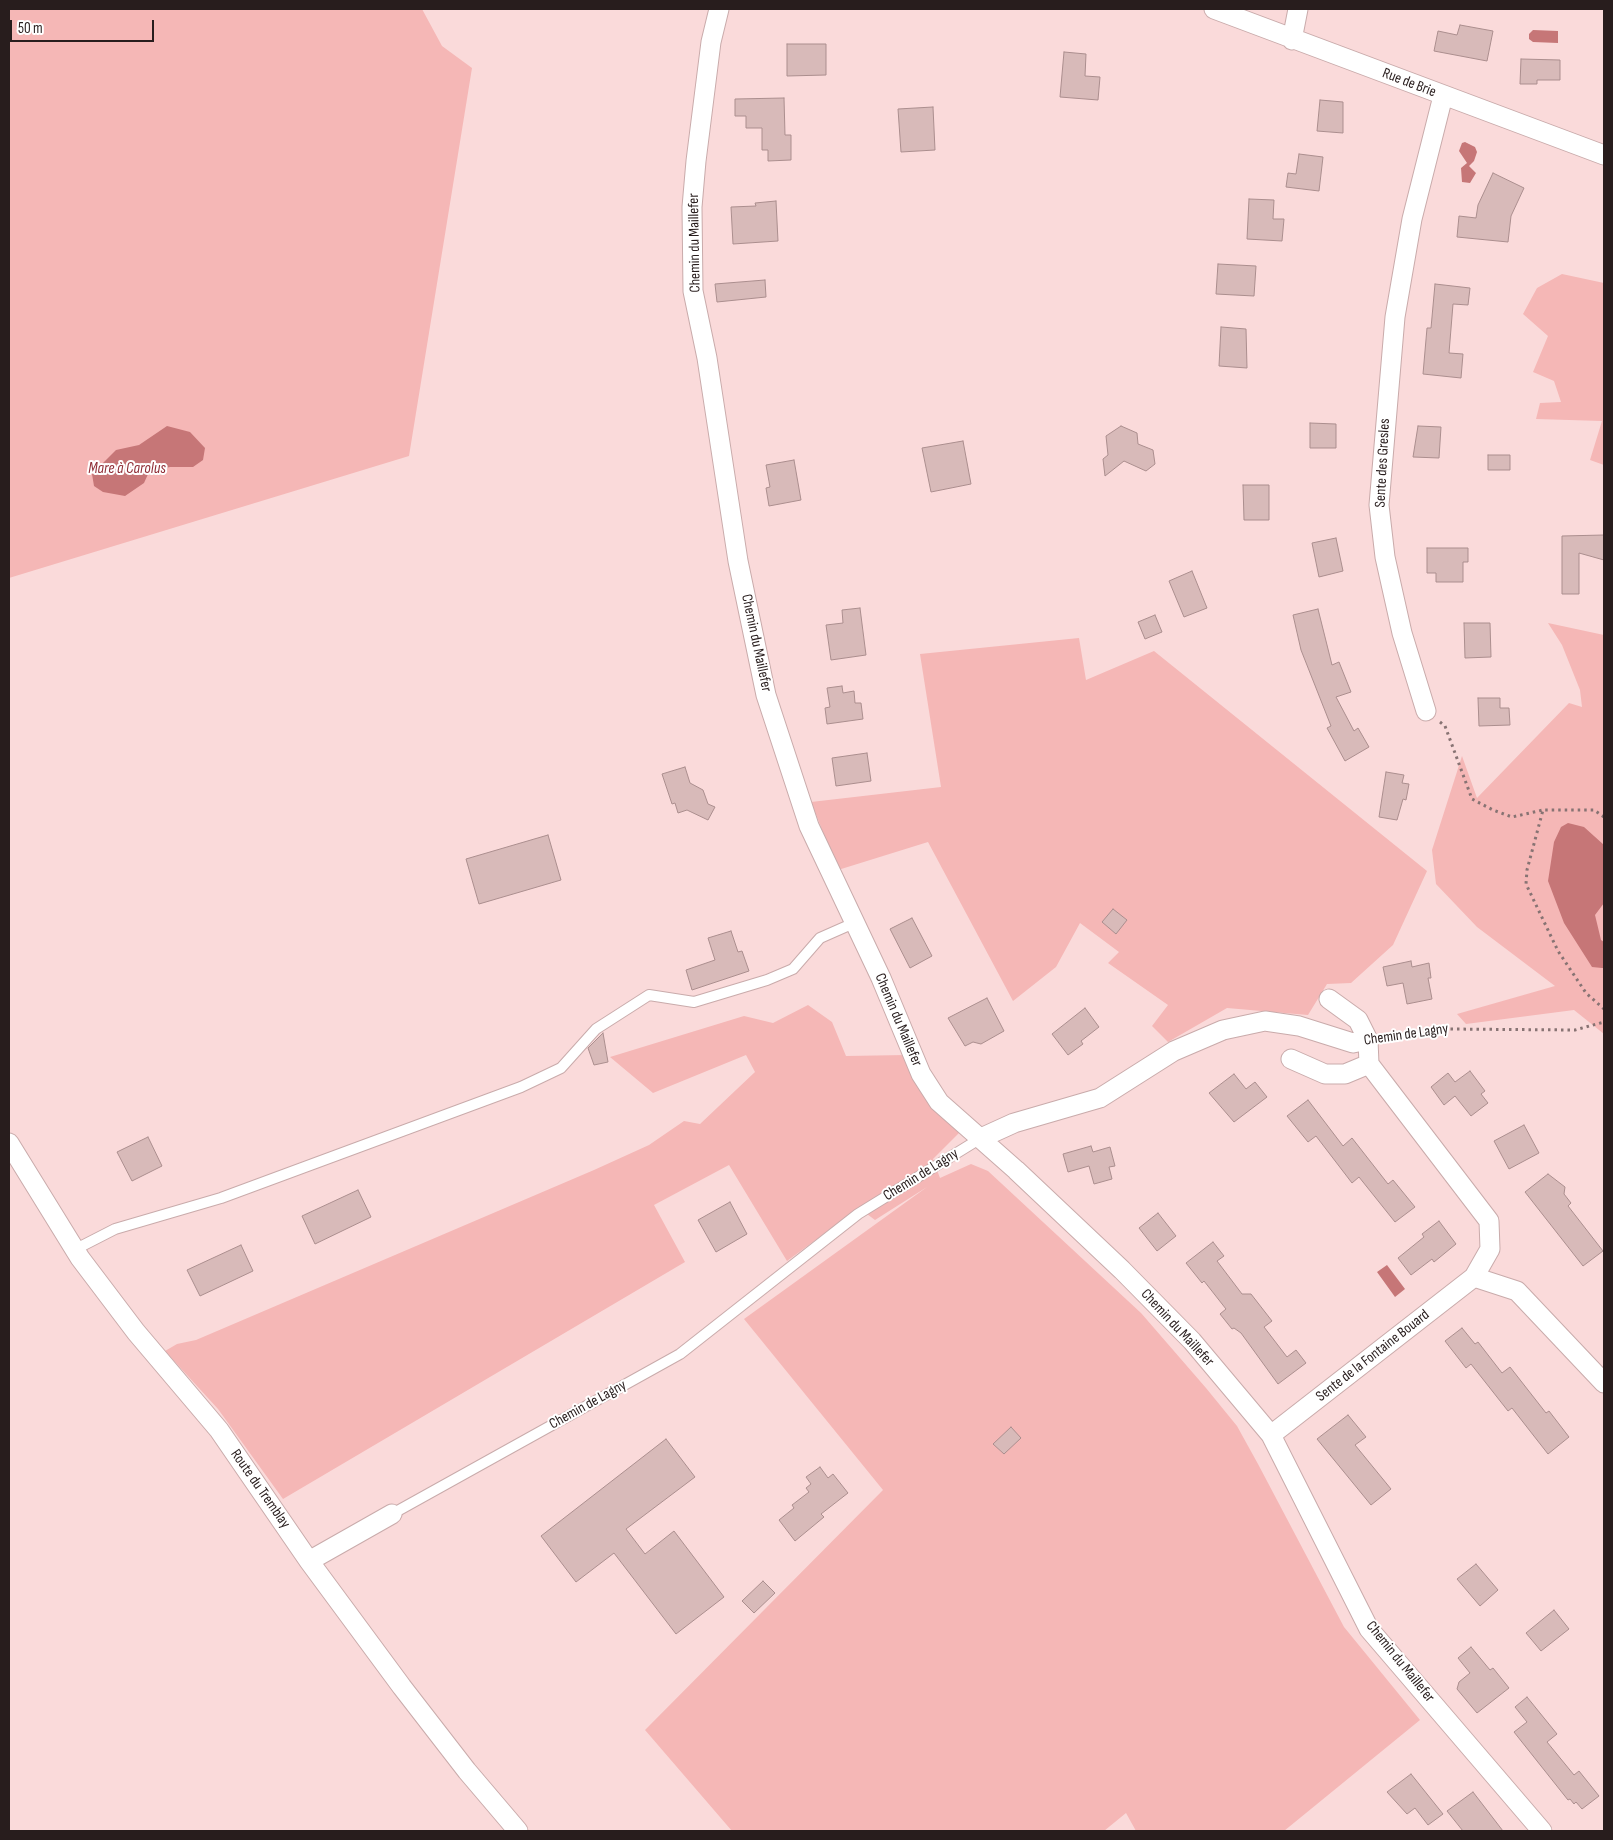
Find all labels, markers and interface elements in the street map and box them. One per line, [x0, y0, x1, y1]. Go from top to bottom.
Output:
scale bar [12, 10, 156, 42]
text: 50 m [18, 19, 43, 38]
street label: Rue de Brie [1380, 65, 1438, 101]
street label: Chemin du Maillefer [685, 193, 705, 293]
street label: Sente des Gresles [1372, 418, 1394, 508]
water label: Mare à Carolus [88, 459, 166, 479]
street label: Chemin du Maillefer [737, 593, 775, 693]
street label: Chemin du Maillefer [870, 971, 926, 1069]
street label: Chemin de Lagny [1363, 1020, 1449, 1050]
street label: Chemin de Lagny [880, 1145, 962, 1205]
street label: Chemin du Maillefer [1137, 1286, 1217, 1370]
street label: Sente de la Fontaine Bouard [1313, 1306, 1433, 1406]
street label: Chemin de Lagny [546, 1377, 630, 1433]
street label: Route du Tremblay [226, 1446, 294, 1532]
street label: Chemin du Maillefer [1362, 1618, 1438, 1706]

